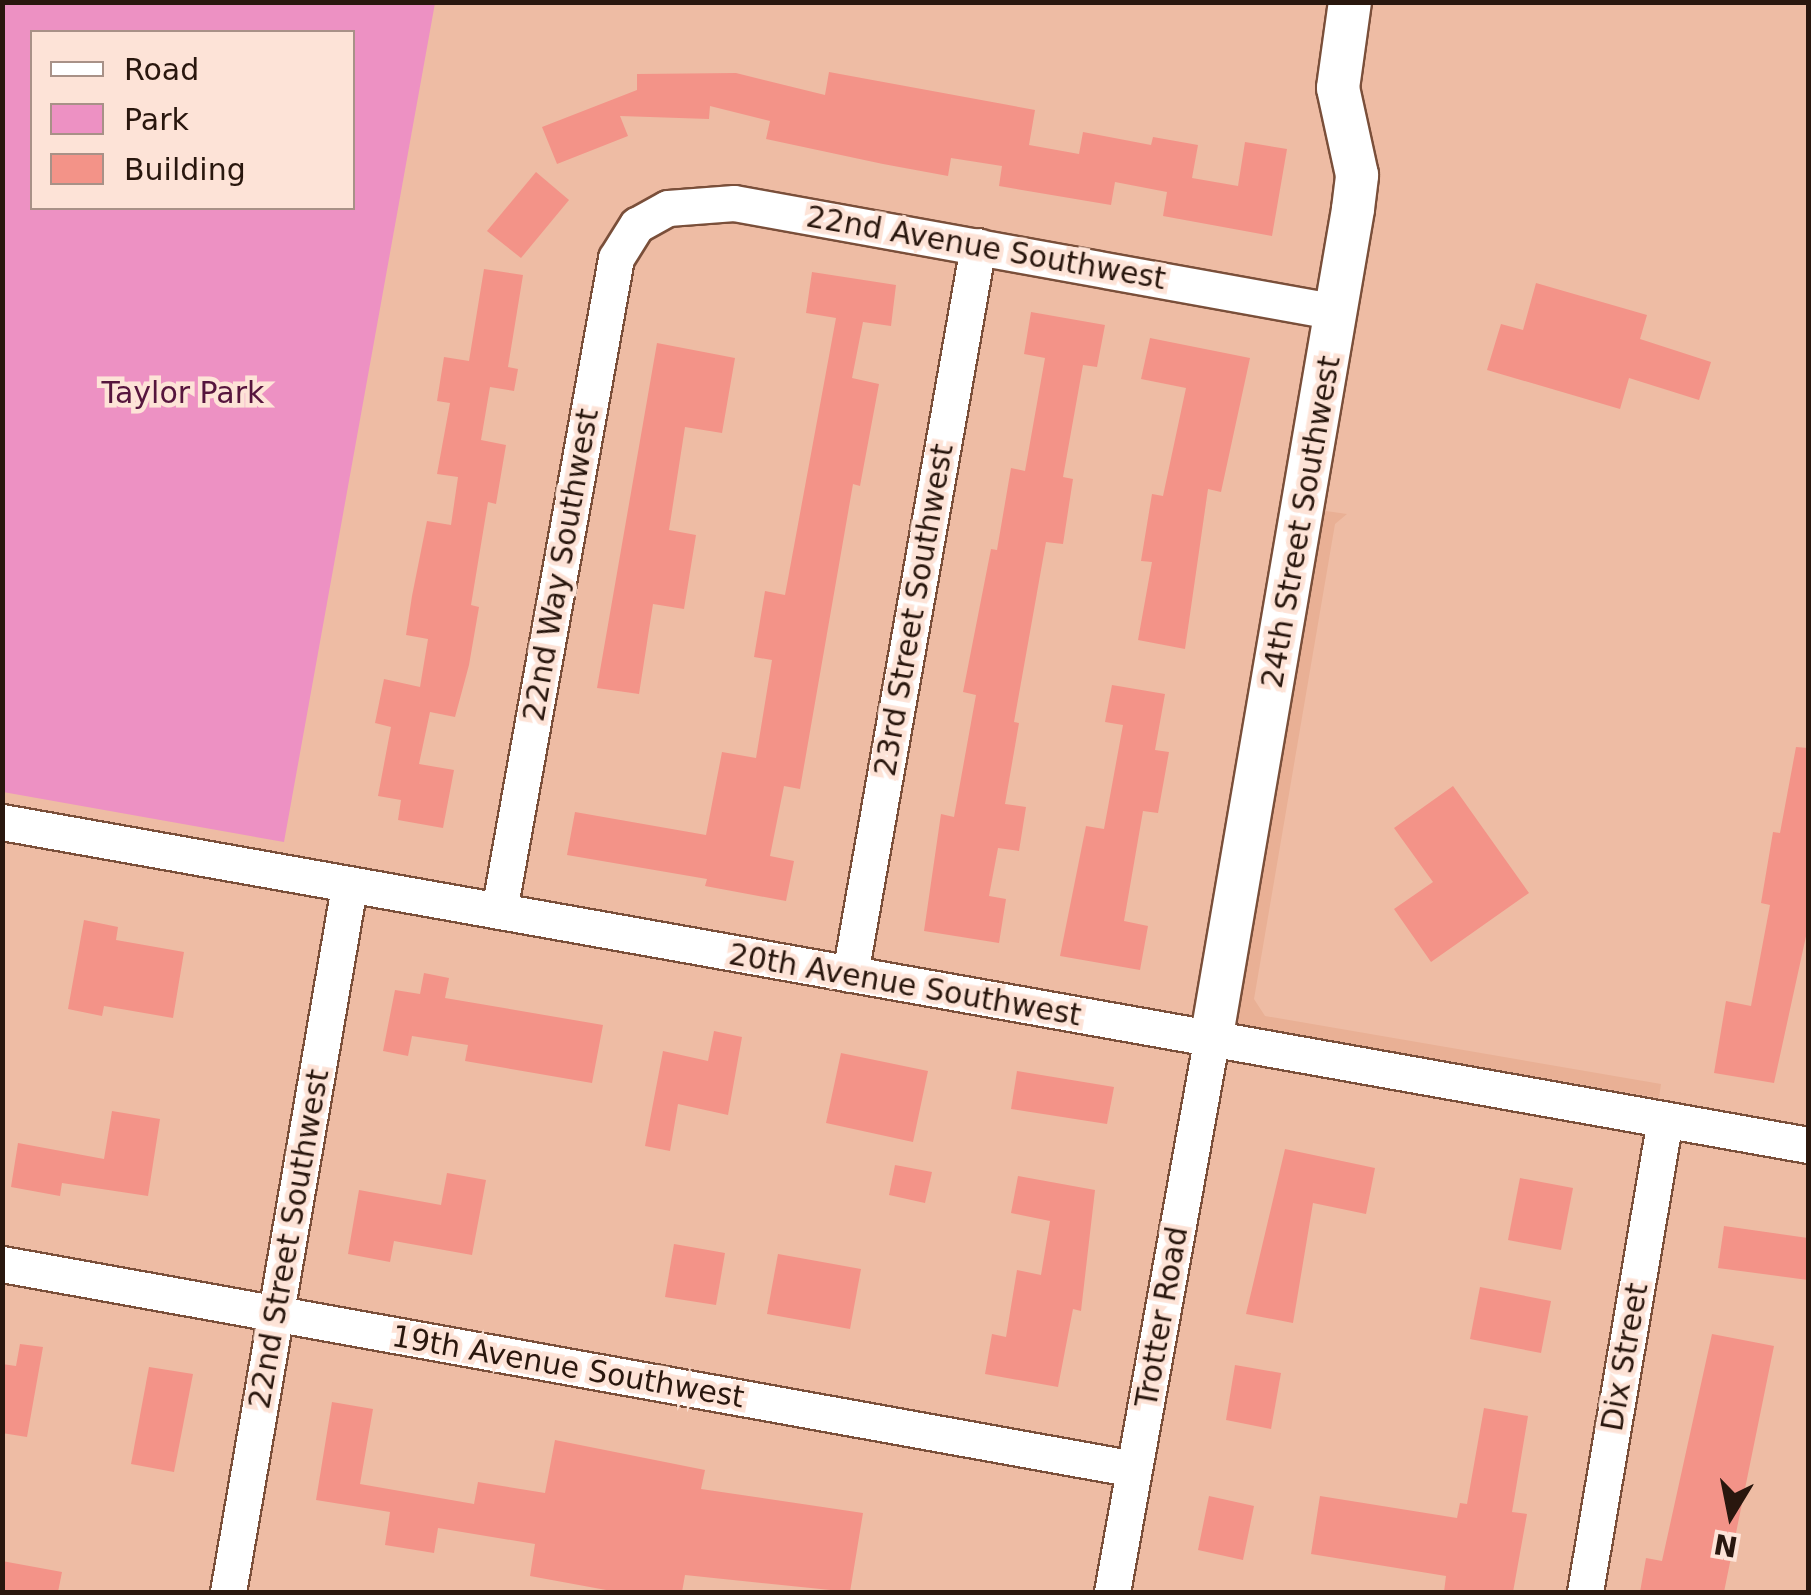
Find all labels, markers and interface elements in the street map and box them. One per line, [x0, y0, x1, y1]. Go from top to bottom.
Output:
legend [30, 30, 355, 210]
text: Road [124, 52, 199, 87]
text: Park [124, 102, 189, 137]
text: Building [124, 152, 246, 187]
street label: 22nd Avenue Southwest [803, 199, 1169, 297]
street label: 24th Street Southwest [1254, 353, 1348, 691]
park label: Taylor Park [102, 375, 264, 411]
street label: 22nd Way Southwest [516, 406, 606, 724]
street label: 23rd Street Southwest [867, 441, 961, 779]
street label: 20th Avenue Southwest [726, 936, 1084, 1034]
street label: 22nd Street Southwest [241, 1066, 337, 1412]
street label: Trotter Road [1128, 1224, 1196, 1410]
street label: Dix Street [1594, 1280, 1656, 1434]
street label: 19th Avenue Southwest [389, 1318, 747, 1416]
north arrow [1681, 1465, 1781, 1565]
text: N [1711, 1527, 1740, 1563]

